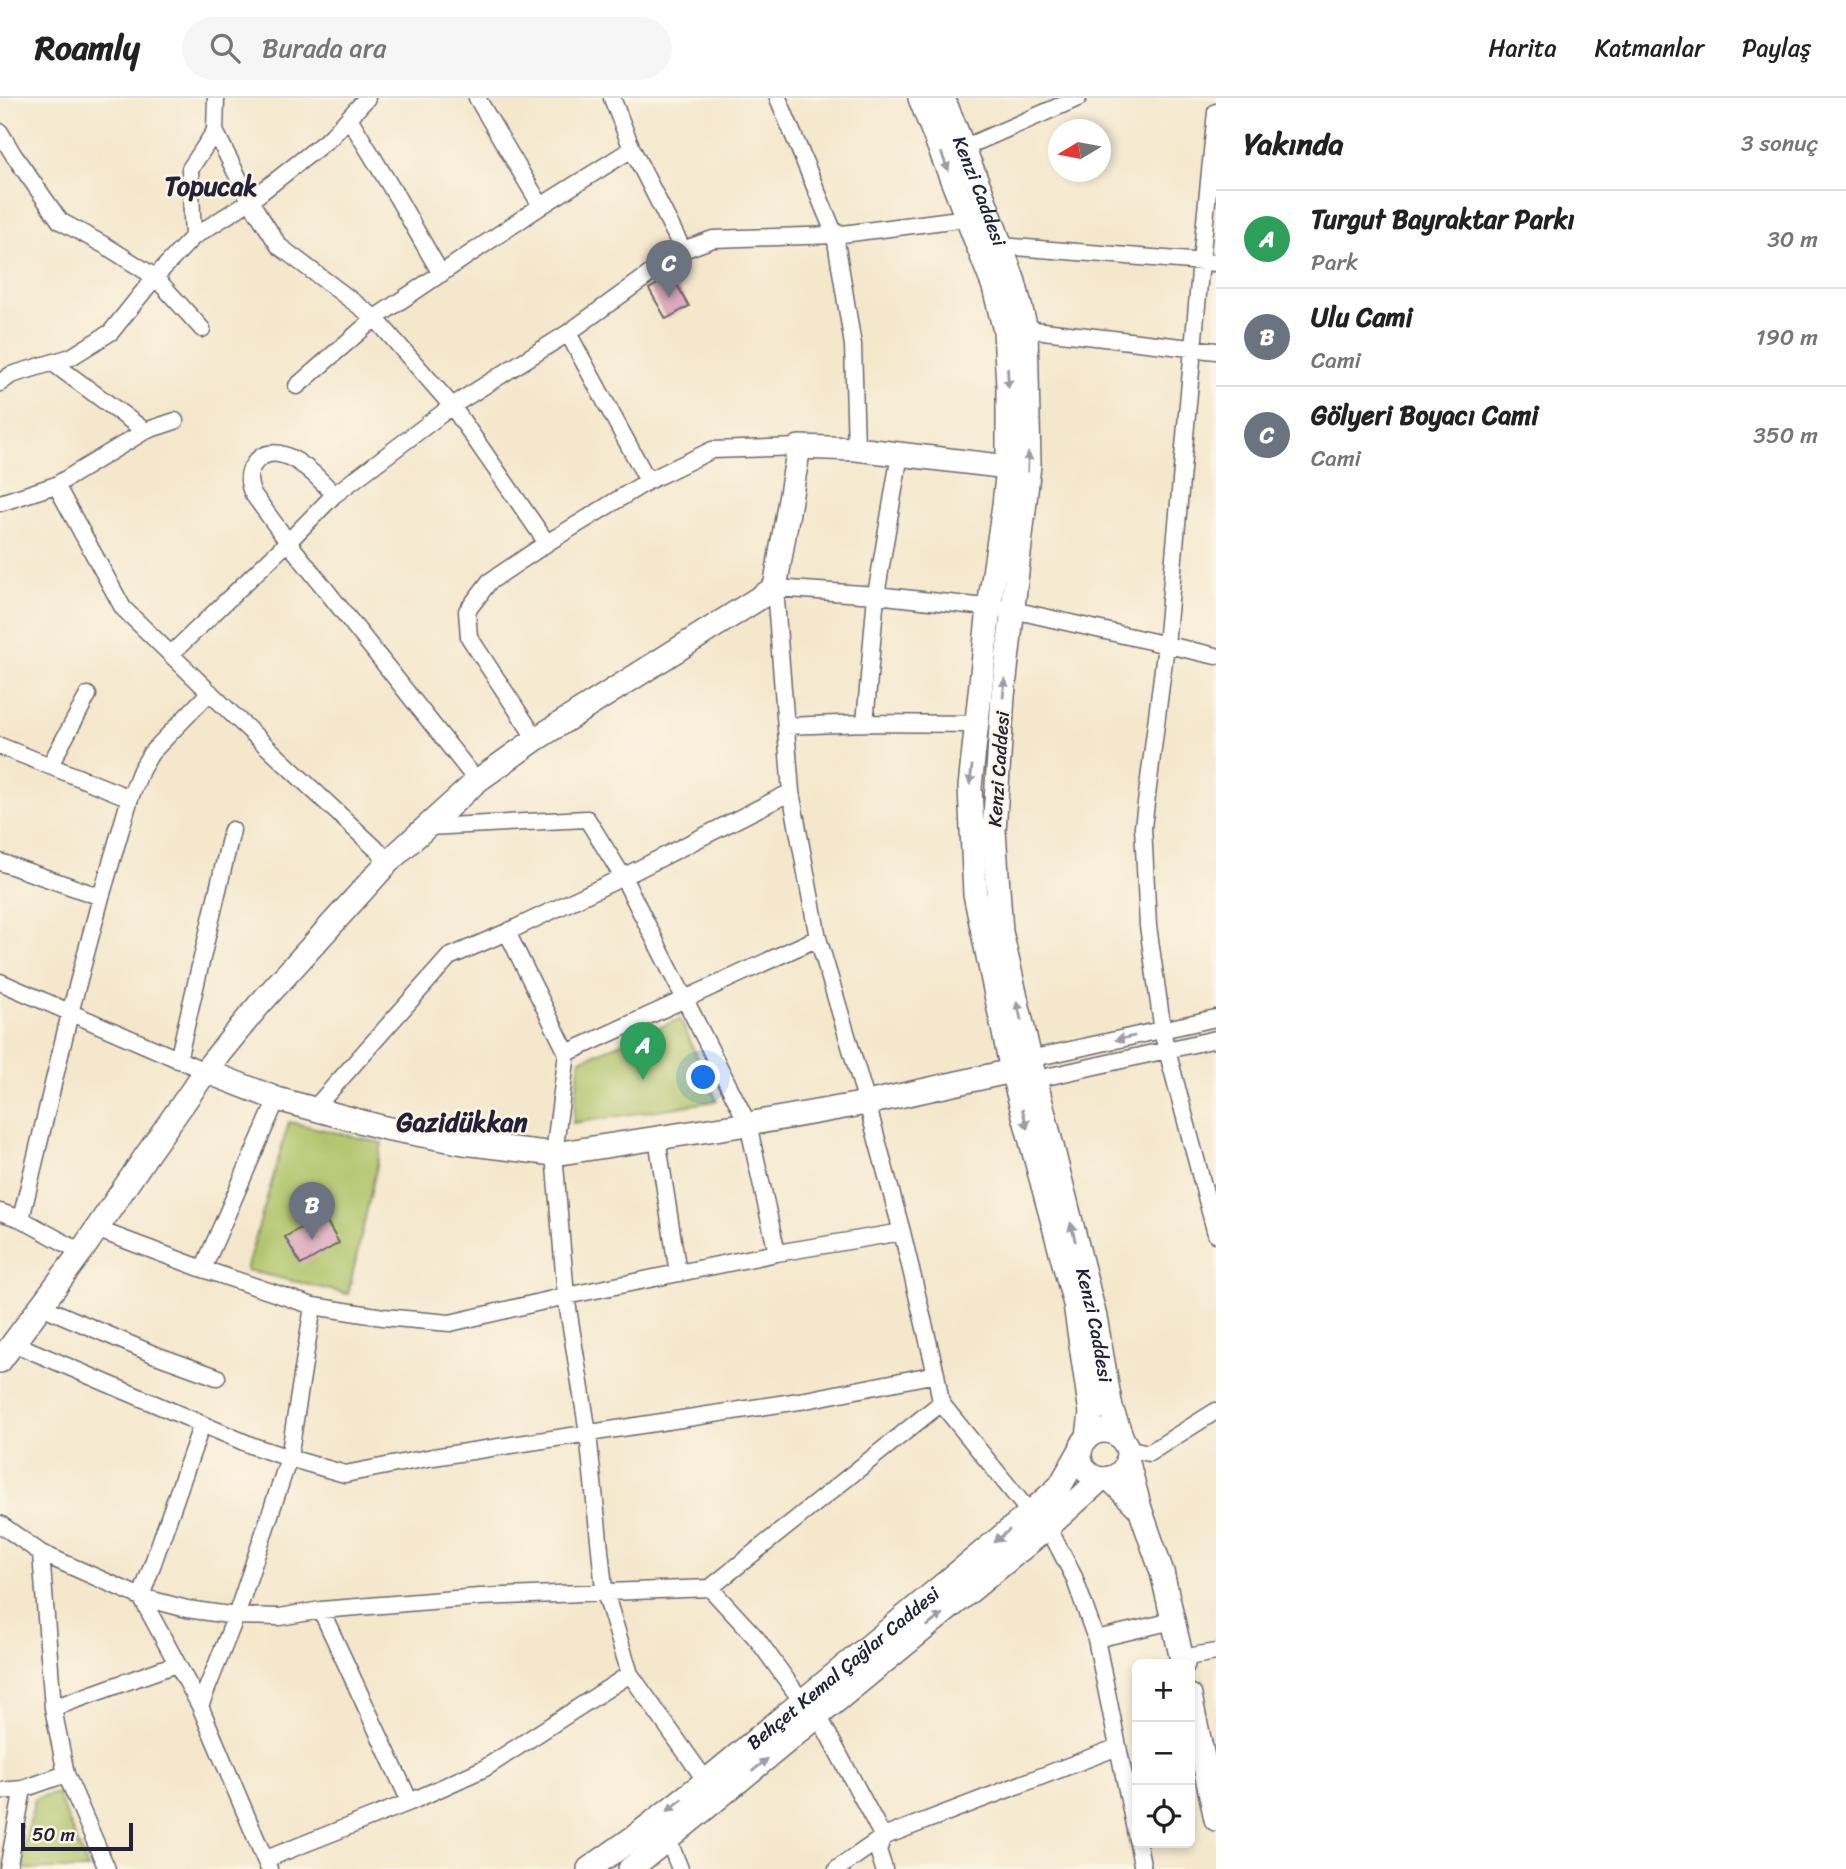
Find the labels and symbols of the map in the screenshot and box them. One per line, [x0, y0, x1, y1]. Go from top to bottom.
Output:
north arrow [1048, 119, 1111, 182]
street label: Kenzi Caddesi [943, 131, 1016, 252]
one-way arrow [940, 151, 951, 172]
district label: Topucak [165, 163, 258, 209]
pin: C [646, 240, 692, 298]
one-way arrow [1002, 368, 1013, 390]
one-way arrow [1022, 451, 1034, 473]
one-way arrow [999, 677, 1010, 699]
street label: Kenzi Caddesi [978, 709, 1019, 828]
one-way arrow [965, 764, 976, 786]
one-way arrow [1013, 1000, 1024, 1022]
pin: A [620, 1022, 666, 1080]
one-way arrow [1114, 1033, 1136, 1044]
your location [686, 1060, 720, 1094]
district label: Gazidükkan [396, 1099, 528, 1145]
one-way arrow [1020, 1109, 1031, 1131]
pin: B [289, 1182, 335, 1240]
one-way arrow [1067, 1221, 1078, 1243]
street label: Kenzi Caddesi [1066, 1264, 1122, 1386]
one-way arrow [994, 1528, 1011, 1543]
street label: Behçet Kemal Çağlar Caddesi [739, 1578, 948, 1758]
one-way arrow [927, 1613, 944, 1628]
one-way arrow [750, 1757, 768, 1772]
one-way arrow [666, 1797, 684, 1812]
scale bar [21, 1820, 133, 1852]

